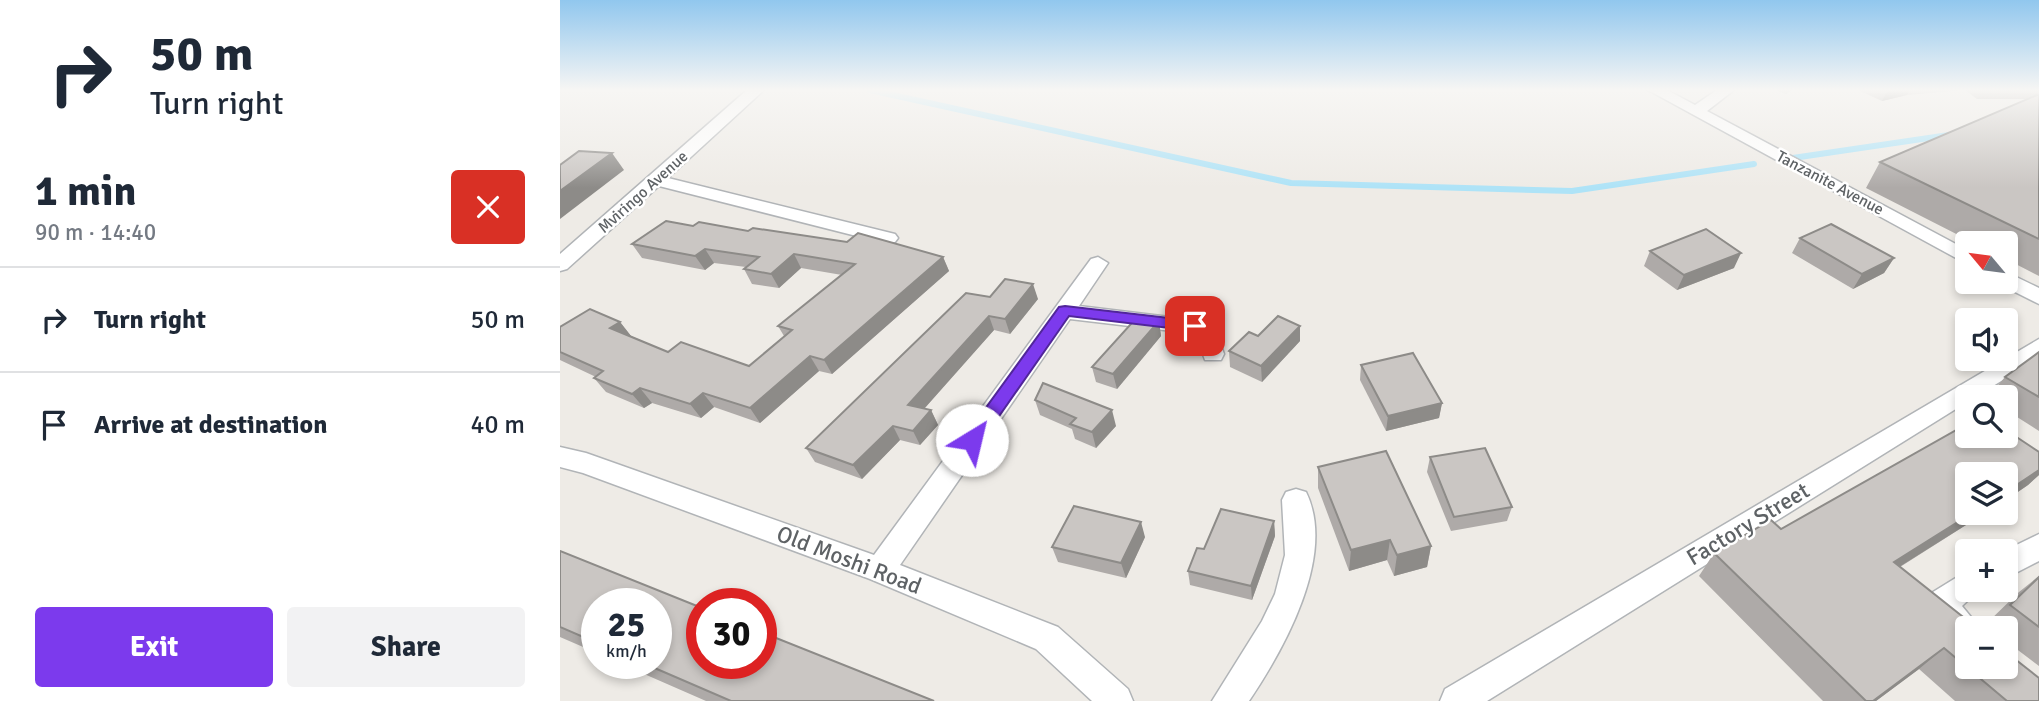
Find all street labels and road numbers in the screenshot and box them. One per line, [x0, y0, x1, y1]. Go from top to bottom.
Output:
street label: Mviringo Avenue [594, 146, 692, 238]
street label: Tanzanite Avenue [1773, 146, 1887, 220]
street label: Factory Street [1681, 476, 1815, 572]
street label: Old Moshi Road [773, 519, 925, 601]

